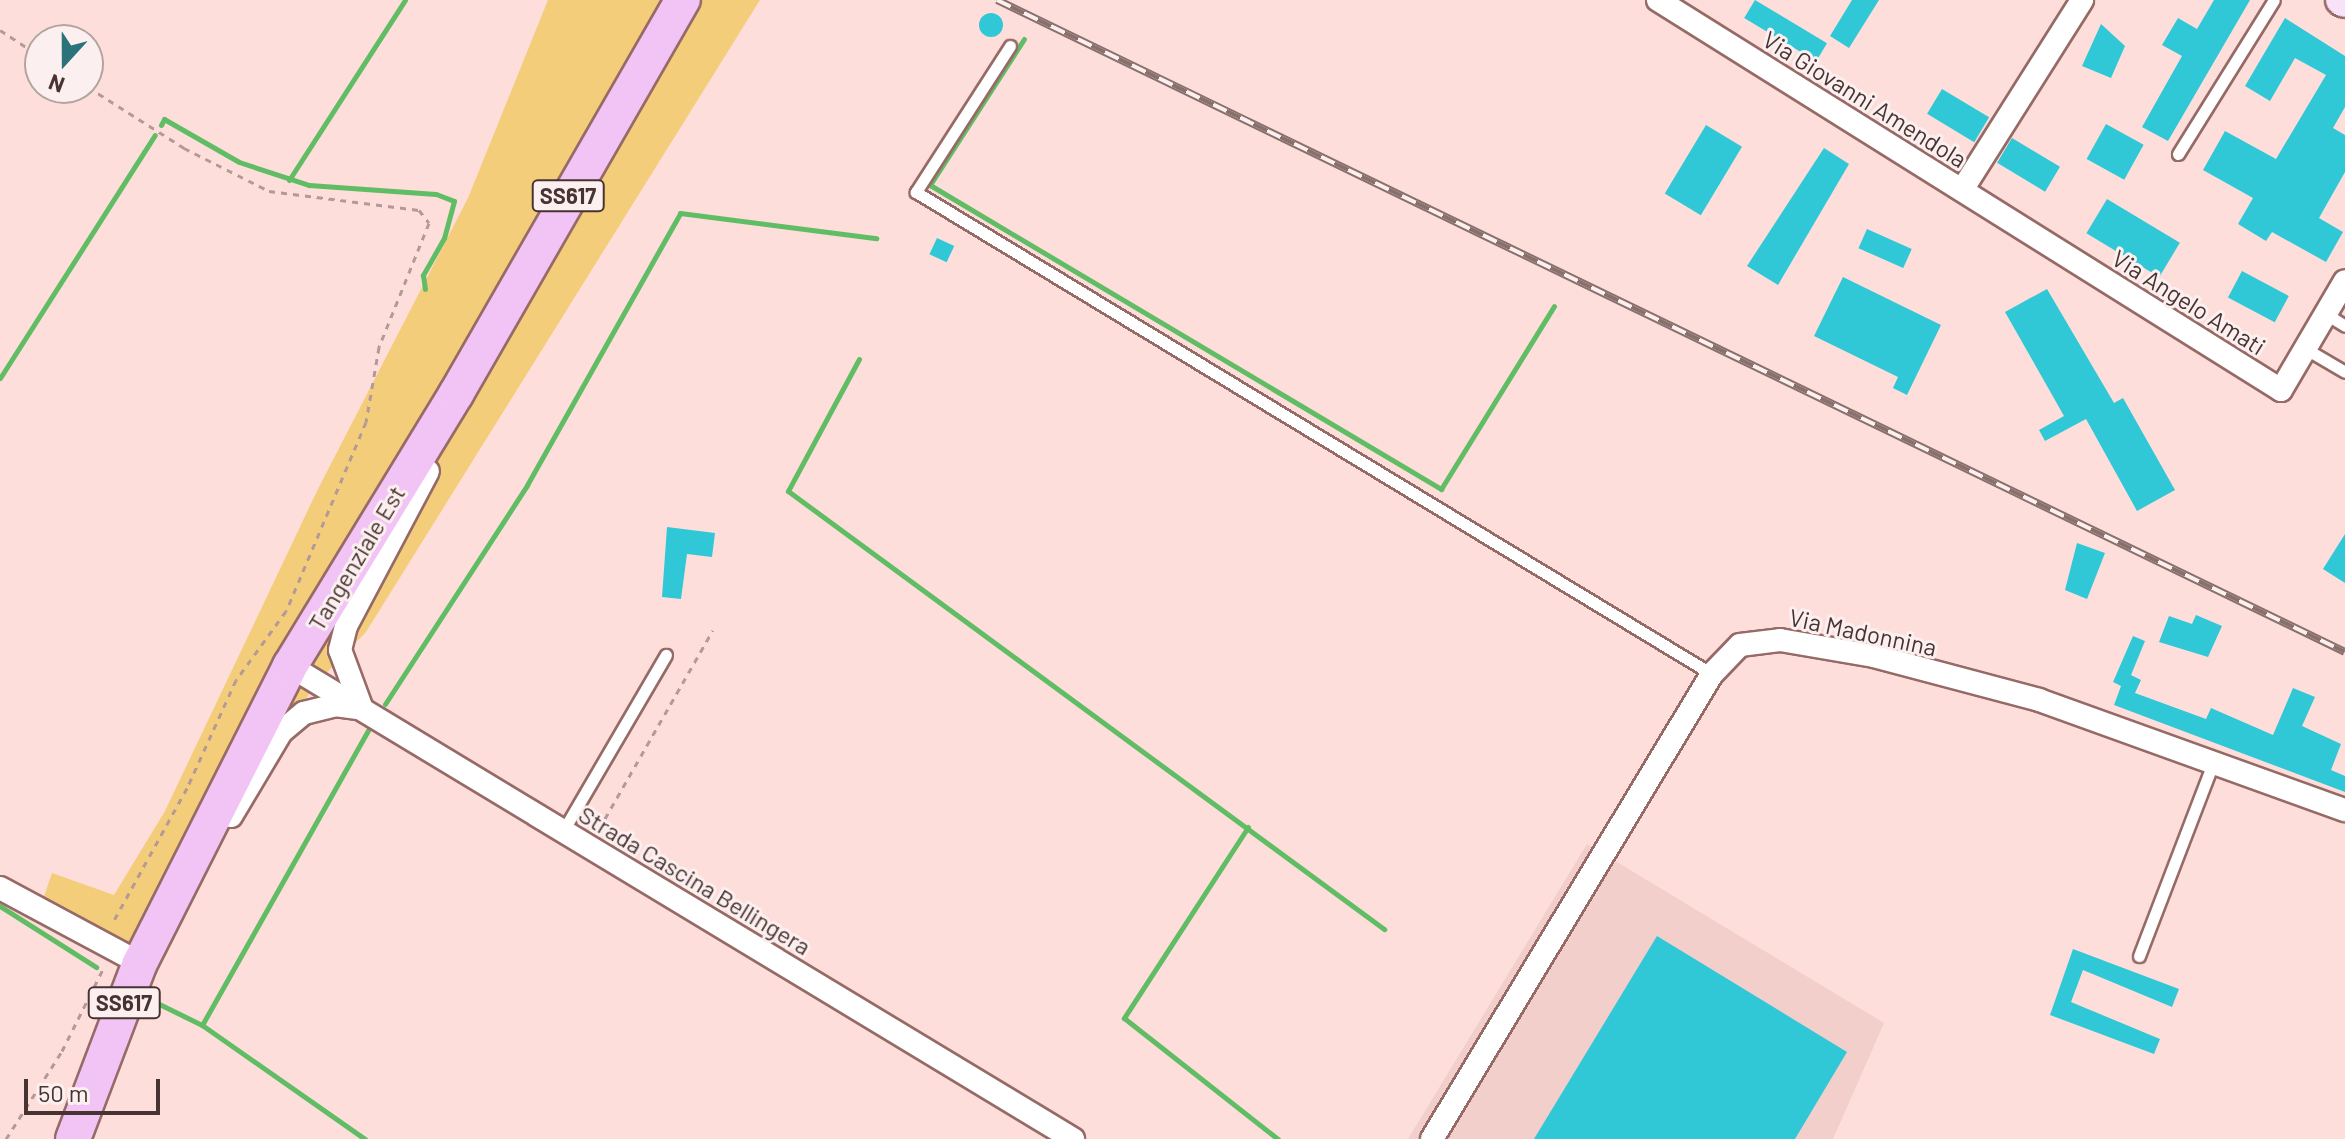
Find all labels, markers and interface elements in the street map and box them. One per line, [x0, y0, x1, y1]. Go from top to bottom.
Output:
north arrow [24, 24, 104, 104]
street label: Via Giovanni Amendola [1758, 25, 1972, 173]
text: N [45, 70, 68, 99]
road number: SS617 [530, 178, 606, 214]
street label: Via Angelo Amati [2107, 243, 2271, 361]
street label: Tangenziale Est [301, 480, 411, 636]
street label: Via Madonnina [1787, 602, 1939, 662]
street label: Strada Cascina Bellingera [574, 799, 816, 961]
road number: SS617 [86, 985, 162, 1021]
scale bar [28, 1063, 164, 1113]
text: 50 m [38, 1078, 89, 1107]

